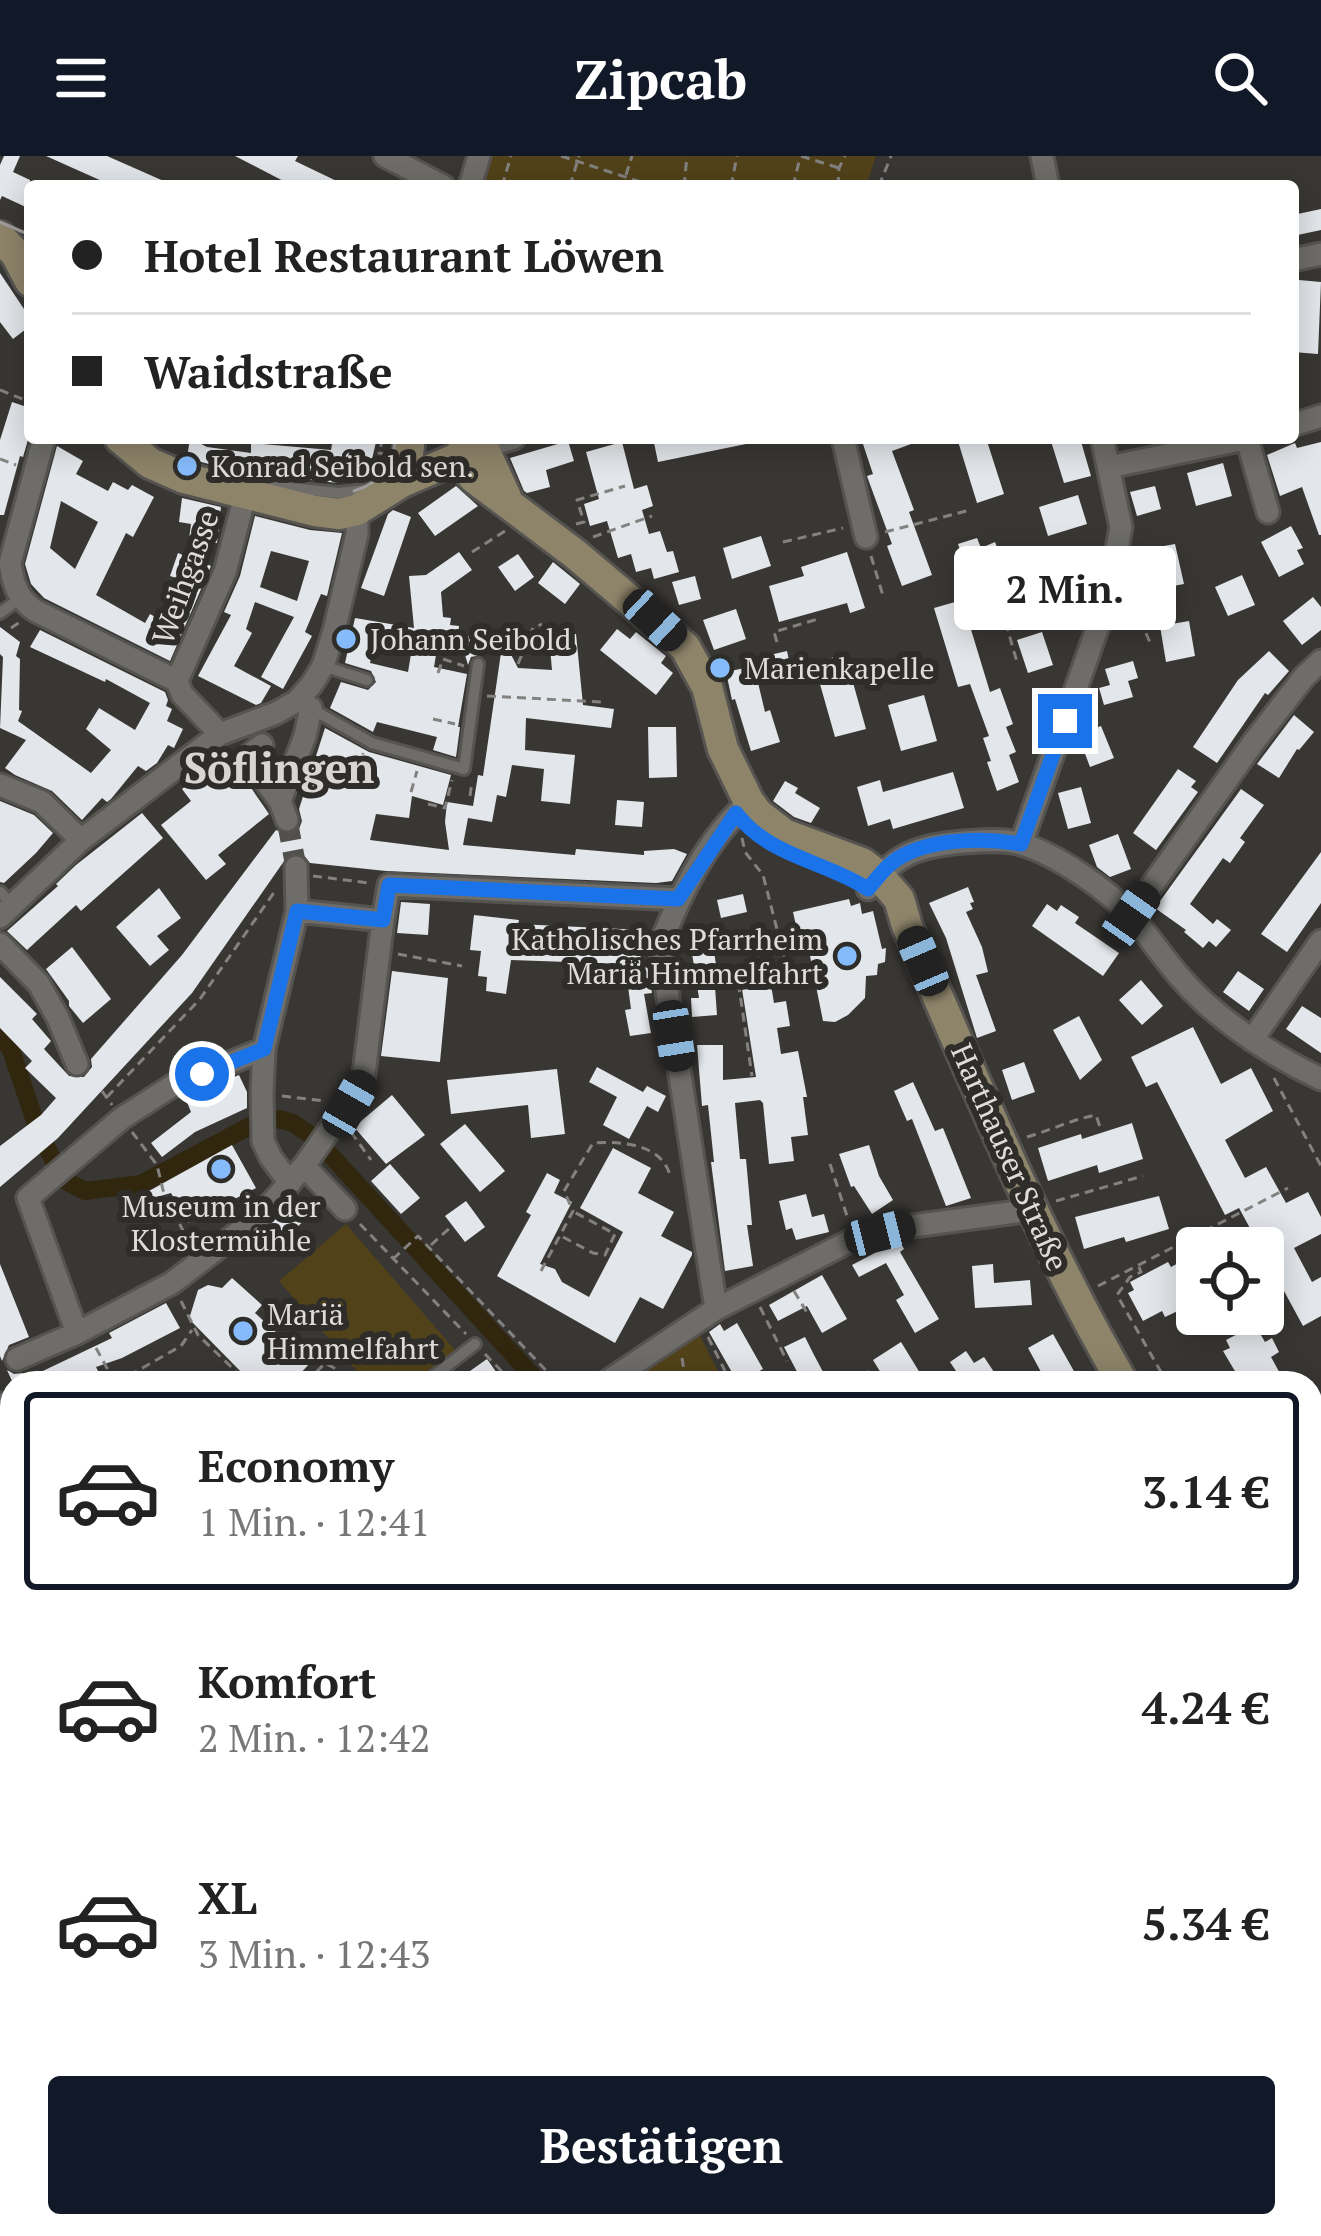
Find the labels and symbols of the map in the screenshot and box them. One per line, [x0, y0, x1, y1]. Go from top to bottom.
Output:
place label: Konrad Seibold sen. [211, 446, 474, 486]
marker: Konrad Seibold sen. [174, 453, 200, 479]
street label: Weihgasse [142, 504, 228, 650]
callout: 2 Min. [954, 547, 1176, 631]
car [616, 582, 694, 658]
place label: Johann Seibold [370, 619, 571, 659]
marker: Johann Seibold [333, 626, 359, 652]
place label: Marienkapelle [744, 648, 934, 688]
marker: Marienkapelle [707, 655, 733, 681]
route end [1038, 694, 1092, 748]
district label: Söflingen [184, 739, 374, 795]
car [1096, 875, 1166, 955]
place label: Katholisches Pfarrheim Mariä Himmelfahrt [511, 919, 823, 993]
car [892, 921, 954, 1001]
marker: Katholisches Pfarrheim Mariä Himmelfahrt [834, 943, 860, 969]
car [651, 998, 697, 1074]
street label: Harthauser Straße [942, 1037, 1078, 1277]
route start [175, 1047, 229, 1101]
car [316, 1064, 384, 1144]
marker: Museum in der Klostermühle [208, 1156, 234, 1182]
place label: Museum in der Klostermühle [121, 1186, 321, 1260]
car [841, 1207, 919, 1259]
place label: Mariä Himmelfahrt [267, 1294, 439, 1368]
marker: Mariä Himmelfahrt [230, 1318, 256, 1344]

